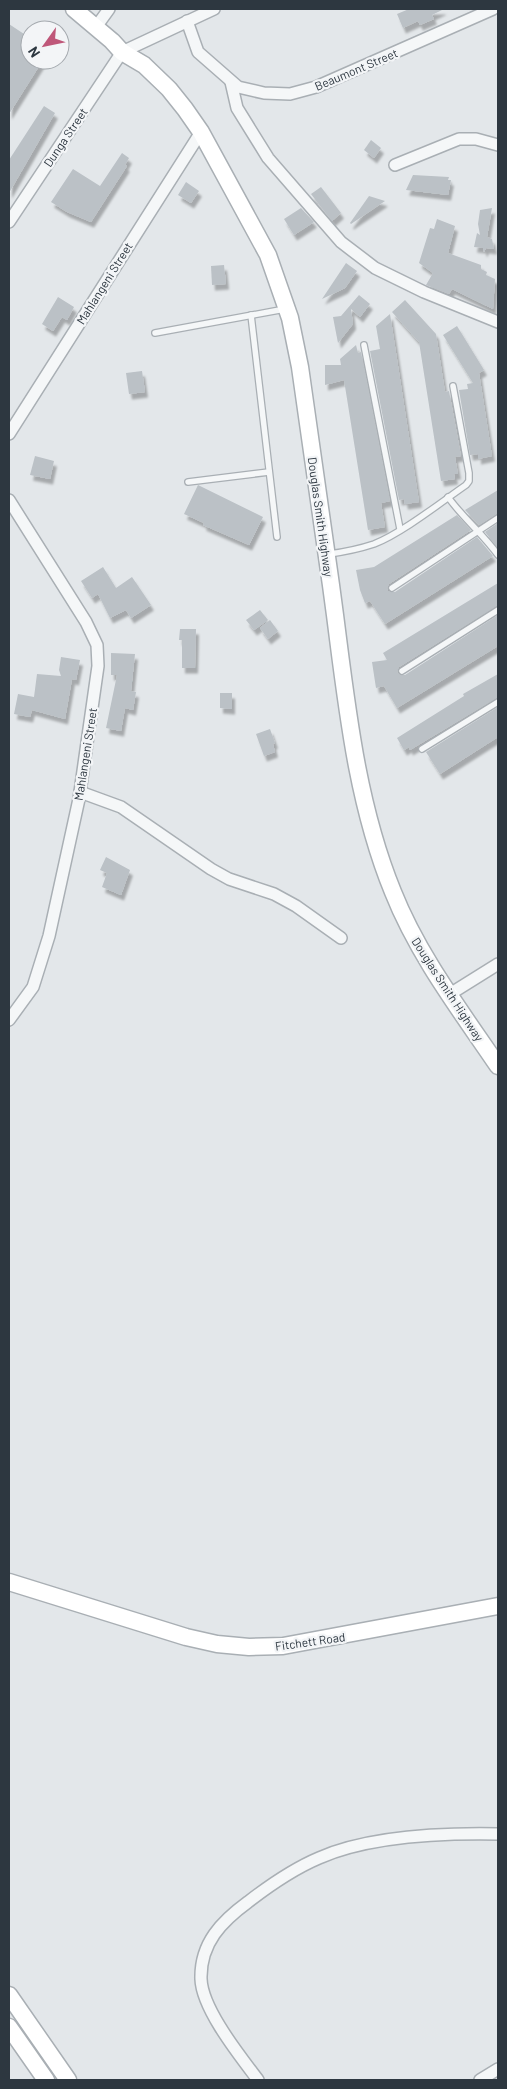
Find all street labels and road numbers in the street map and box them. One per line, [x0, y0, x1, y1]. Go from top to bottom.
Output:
street label: Beaumont Street [312, 45, 400, 93]
street label: Dunga Street [40, 105, 90, 169]
street label: Mahlangeni Street [73, 239, 135, 327]
street label: Douglas Smith Highway [306, 456, 336, 578]
street label: Mahlangeni Street [71, 706, 99, 802]
street label: Douglas Smith Highway [409, 934, 487, 1044]
street label: Fitchett Road [274, 1629, 346, 1653]

